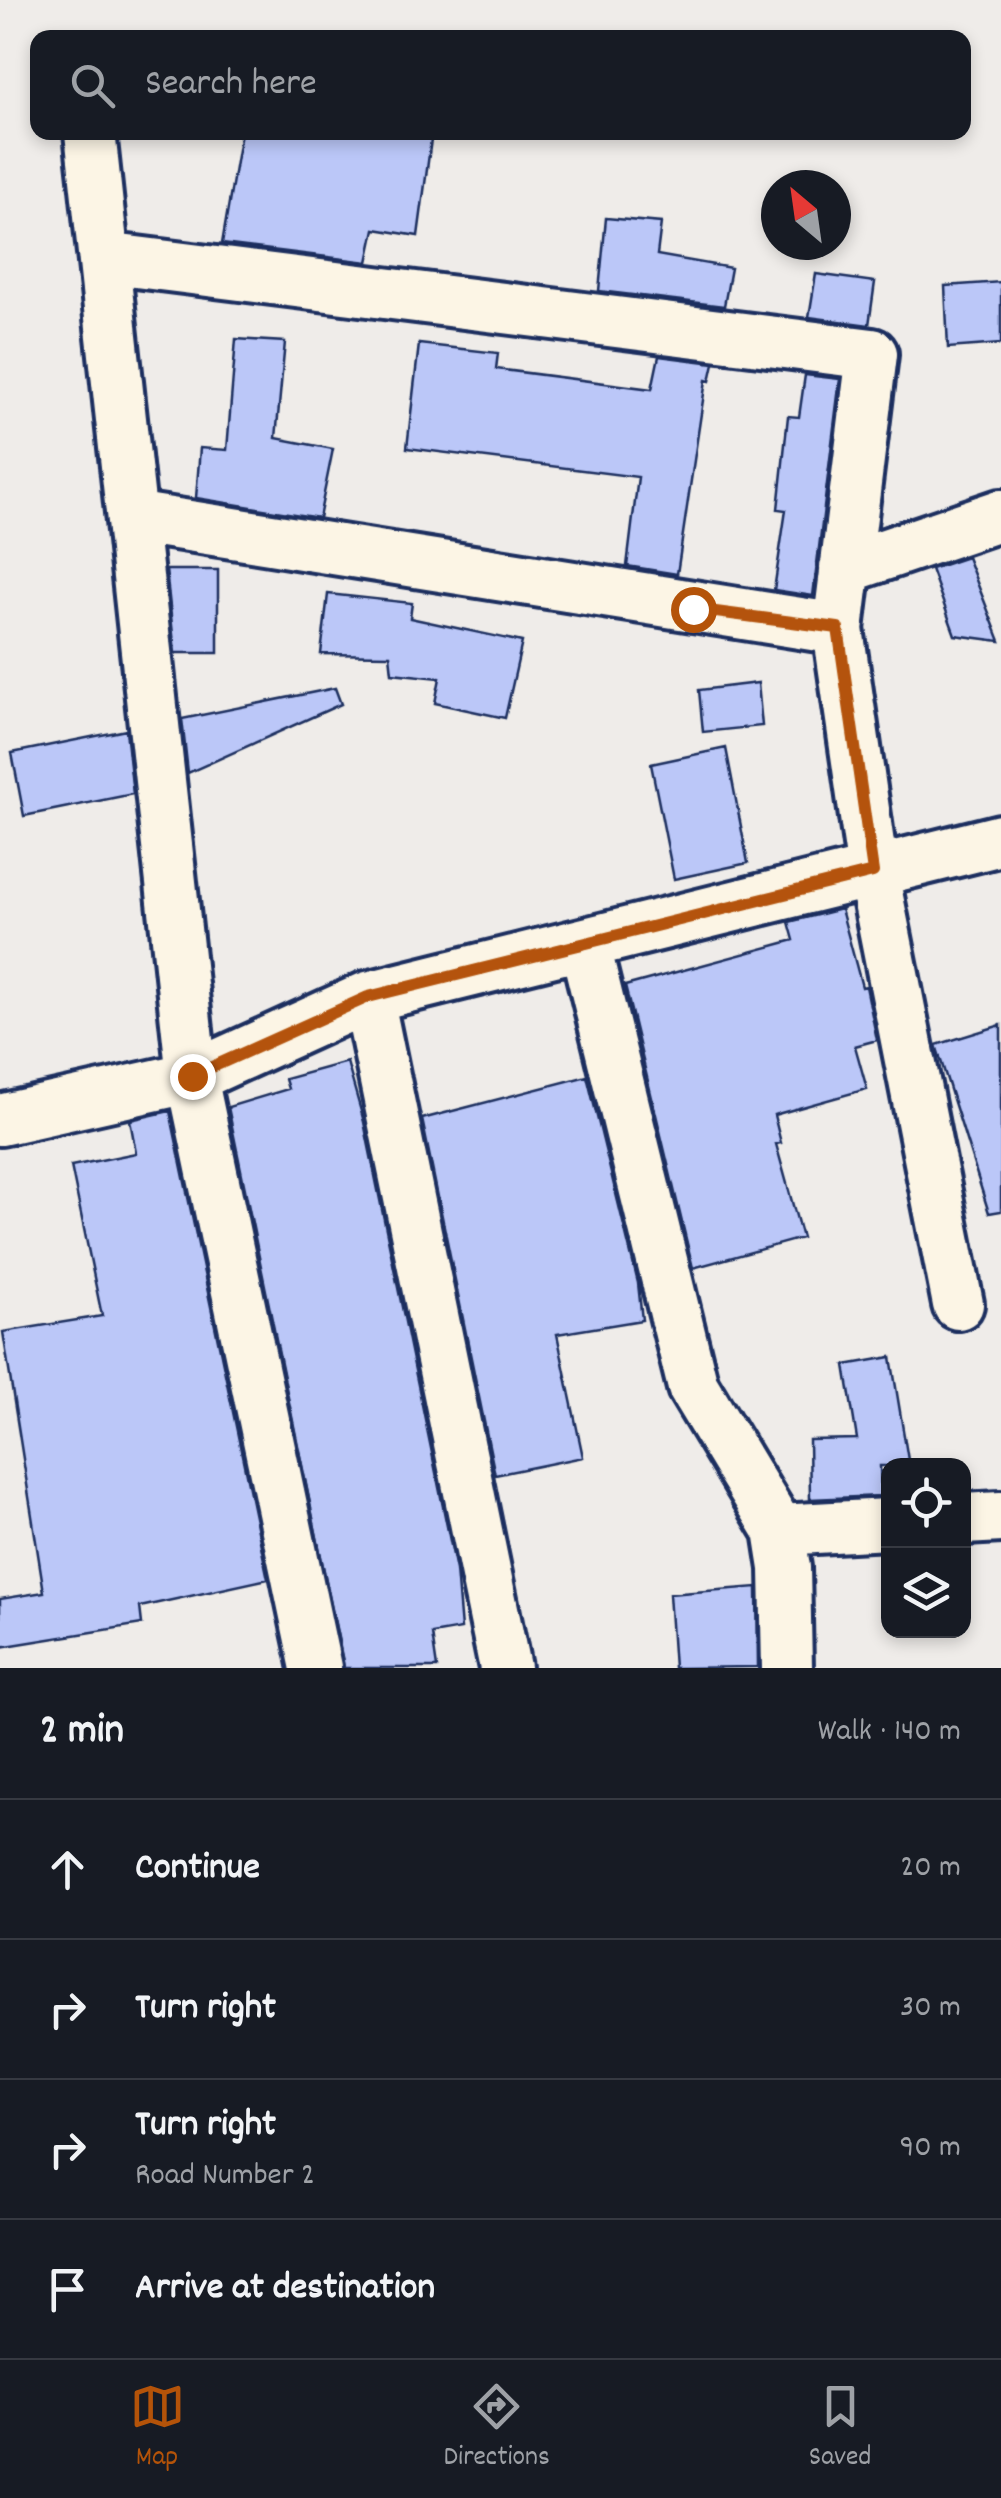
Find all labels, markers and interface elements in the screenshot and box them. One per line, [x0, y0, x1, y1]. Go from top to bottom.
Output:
search box [30, 30, 971, 140]
icon: search [65, 58, 120, 113]
text: Search here [145, 58, 317, 113]
north arrow [761, 170, 851, 260]
route start [671, 587, 717, 633]
route end [170, 1054, 216, 1100]
map controls [881, 1458, 971, 1638]
button: locate [881, 1458, 971, 1548]
button: layers [881, 1548, 971, 1638]
text: 2 min [40, 1703, 124, 1763]
text: Walk · 140 m [818, 1710, 961, 1756]
icon: ahead [40, 1842, 95, 1897]
text: Continue [135, 1842, 260, 1897]
text: 20 m [900, 1846, 961, 1892]
icon: right [40, 1982, 95, 2037]
text: Turn right [135, 1982, 276, 2037]
text: 30 m [900, 1986, 961, 2032]
text: Turn right [135, 2099, 276, 2154]
icon: right [40, 2122, 95, 2177]
text: 90 m [900, 2126, 961, 2172]
text: Road Number 2 [135, 2154, 315, 2200]
icon: arrive [40, 2262, 95, 2317]
text: Arrive at destination [135, 2262, 435, 2317]
tab: Map [130, 2379, 185, 2479]
tab: Directions [444, 2379, 550, 2479]
tab: Saved [809, 2379, 871, 2479]

